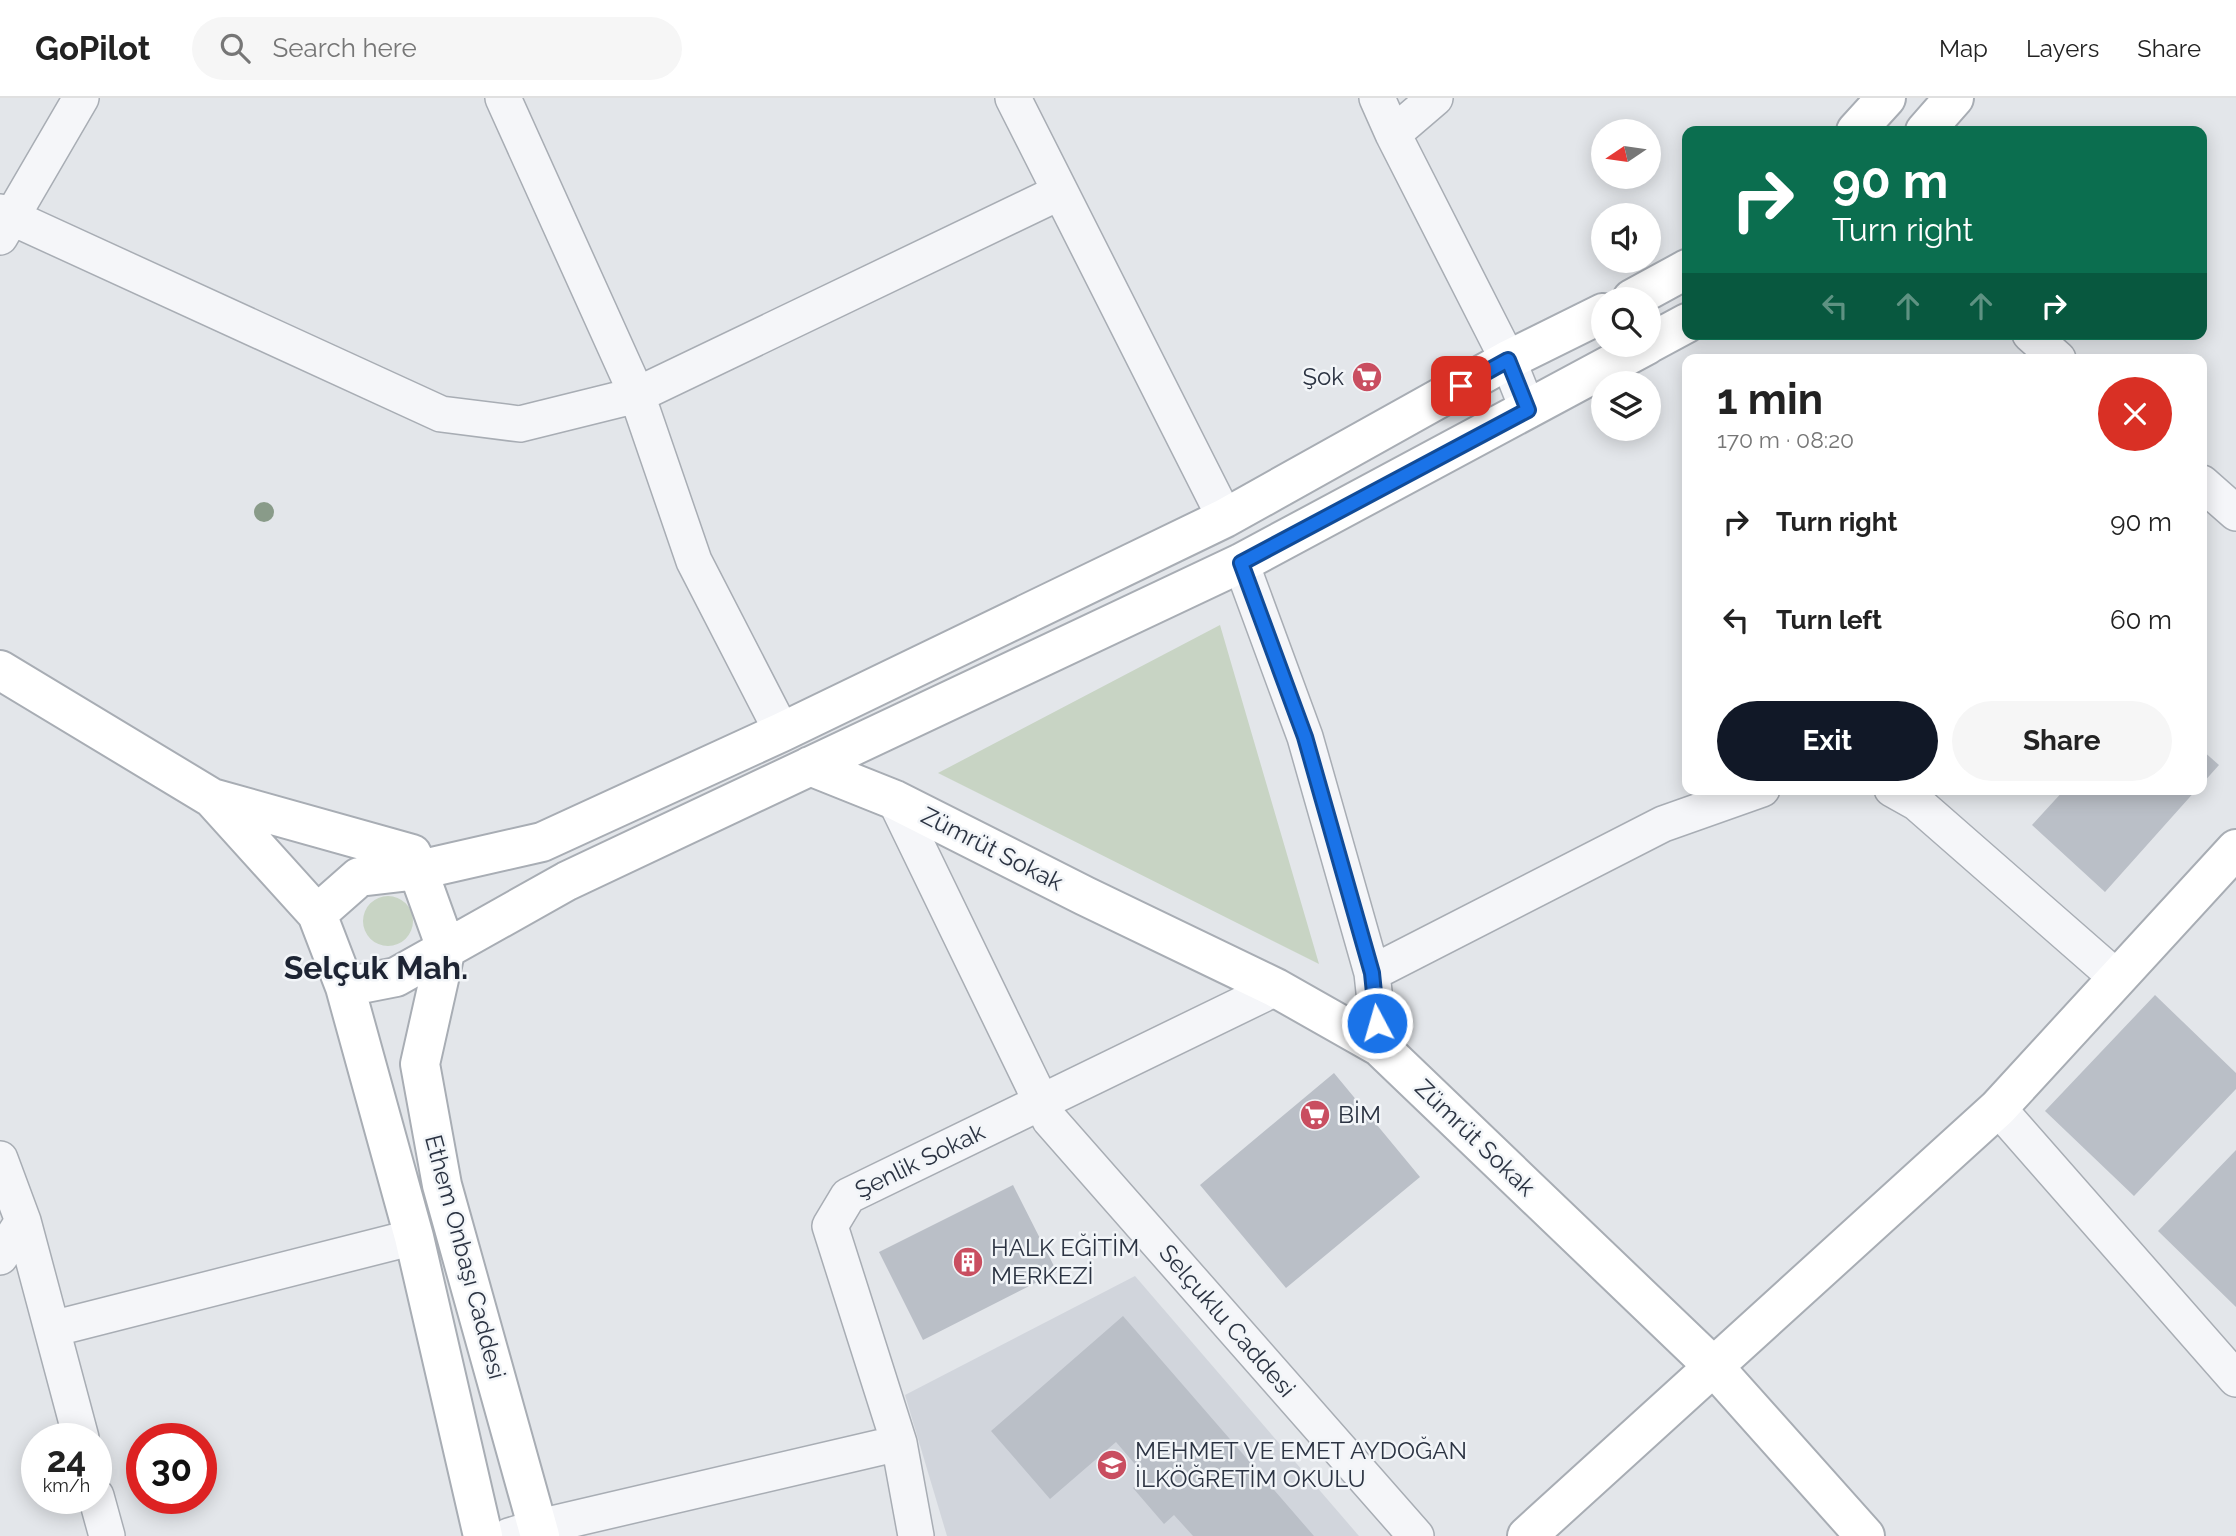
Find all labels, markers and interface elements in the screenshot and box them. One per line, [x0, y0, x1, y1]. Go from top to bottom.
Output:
search box [192, 17, 682, 80]
text: GoPilot [35, 29, 150, 68]
icon: search [216, 29, 254, 67]
text: Search here [272, 33, 417, 63]
text: Map [1939, 34, 1988, 63]
text: Layers [2026, 34, 2099, 63]
text: Share [2137, 34, 2201, 63]
north arrow [1591, 119, 1661, 189]
map controls [1591, 119, 1661, 441]
text: 90 m [1832, 152, 1948, 209]
icon: right [1717, 154, 1808, 245]
button: sound [1591, 203, 1661, 273]
text: Turn right [1832, 211, 1973, 248]
button: search [1591, 287, 1661, 357]
icon: left [1816, 287, 1854, 325]
icon: ahead [1889, 287, 1927, 325]
icon: ahead [1962, 287, 2000, 325]
icon: right [2035, 287, 2073, 325]
pin [1431, 356, 1491, 416]
supermarket icon: Şok [1350, 360, 1384, 394]
place label: Şok [1302, 362, 1344, 391]
icon: arrive [1442, 367, 1480, 405]
button: layers [1591, 371, 1661, 441]
text: 1 min [1717, 375, 1823, 424]
button: close [2098, 377, 2172, 451]
text: 170 m · 08:20 [1717, 426, 1854, 453]
icon: right [1717, 503, 1755, 541]
text: Turn right [1776, 507, 1897, 537]
text: 90 m [2110, 507, 2172, 537]
icon: left [1717, 601, 1755, 639]
text: Turn left [1776, 605, 1882, 635]
text: 60 m [2110, 605, 2172, 635]
button: Exit [1717, 701, 1938, 781]
button: Share [1952, 701, 2172, 781]
street label: Zümrüt Sokak [916, 800, 1068, 897]
district label: Selçuk Mah. [284, 949, 468, 986]
position arrow [1340, 986, 1414, 1060]
street label: Zümrüt Sokak [1409, 1073, 1541, 1202]
supermarket icon: BİM [1298, 1098, 1332, 1132]
place label: BİM [1338, 1100, 1381, 1129]
street label: Şenlik Sokak [850, 1117, 990, 1204]
street label: Ethem Onbaşı Caddesi [419, 1132, 512, 1382]
place label: HALK EĞİTİM MERKEZİ [991, 1233, 1139, 1290]
street label: Selçuklu Caddesi [1153, 1238, 1301, 1403]
building icon: HALK EĞİTİM MERKEZİ [951, 1245, 985, 1279]
speed limit sign: 30 [126, 1423, 217, 1514]
place label: MEHMET VE EMET AYDOĞAN İLKÖĞRETİM OKULU [1135, 1436, 1467, 1493]
text: 24 [47, 1439, 86, 1480]
school or university icon: MEHMET VE EMET AYDOĞAN İLKÖĞRETİM OKULU [1095, 1448, 1129, 1482]
text: km/h [43, 1475, 90, 1496]

